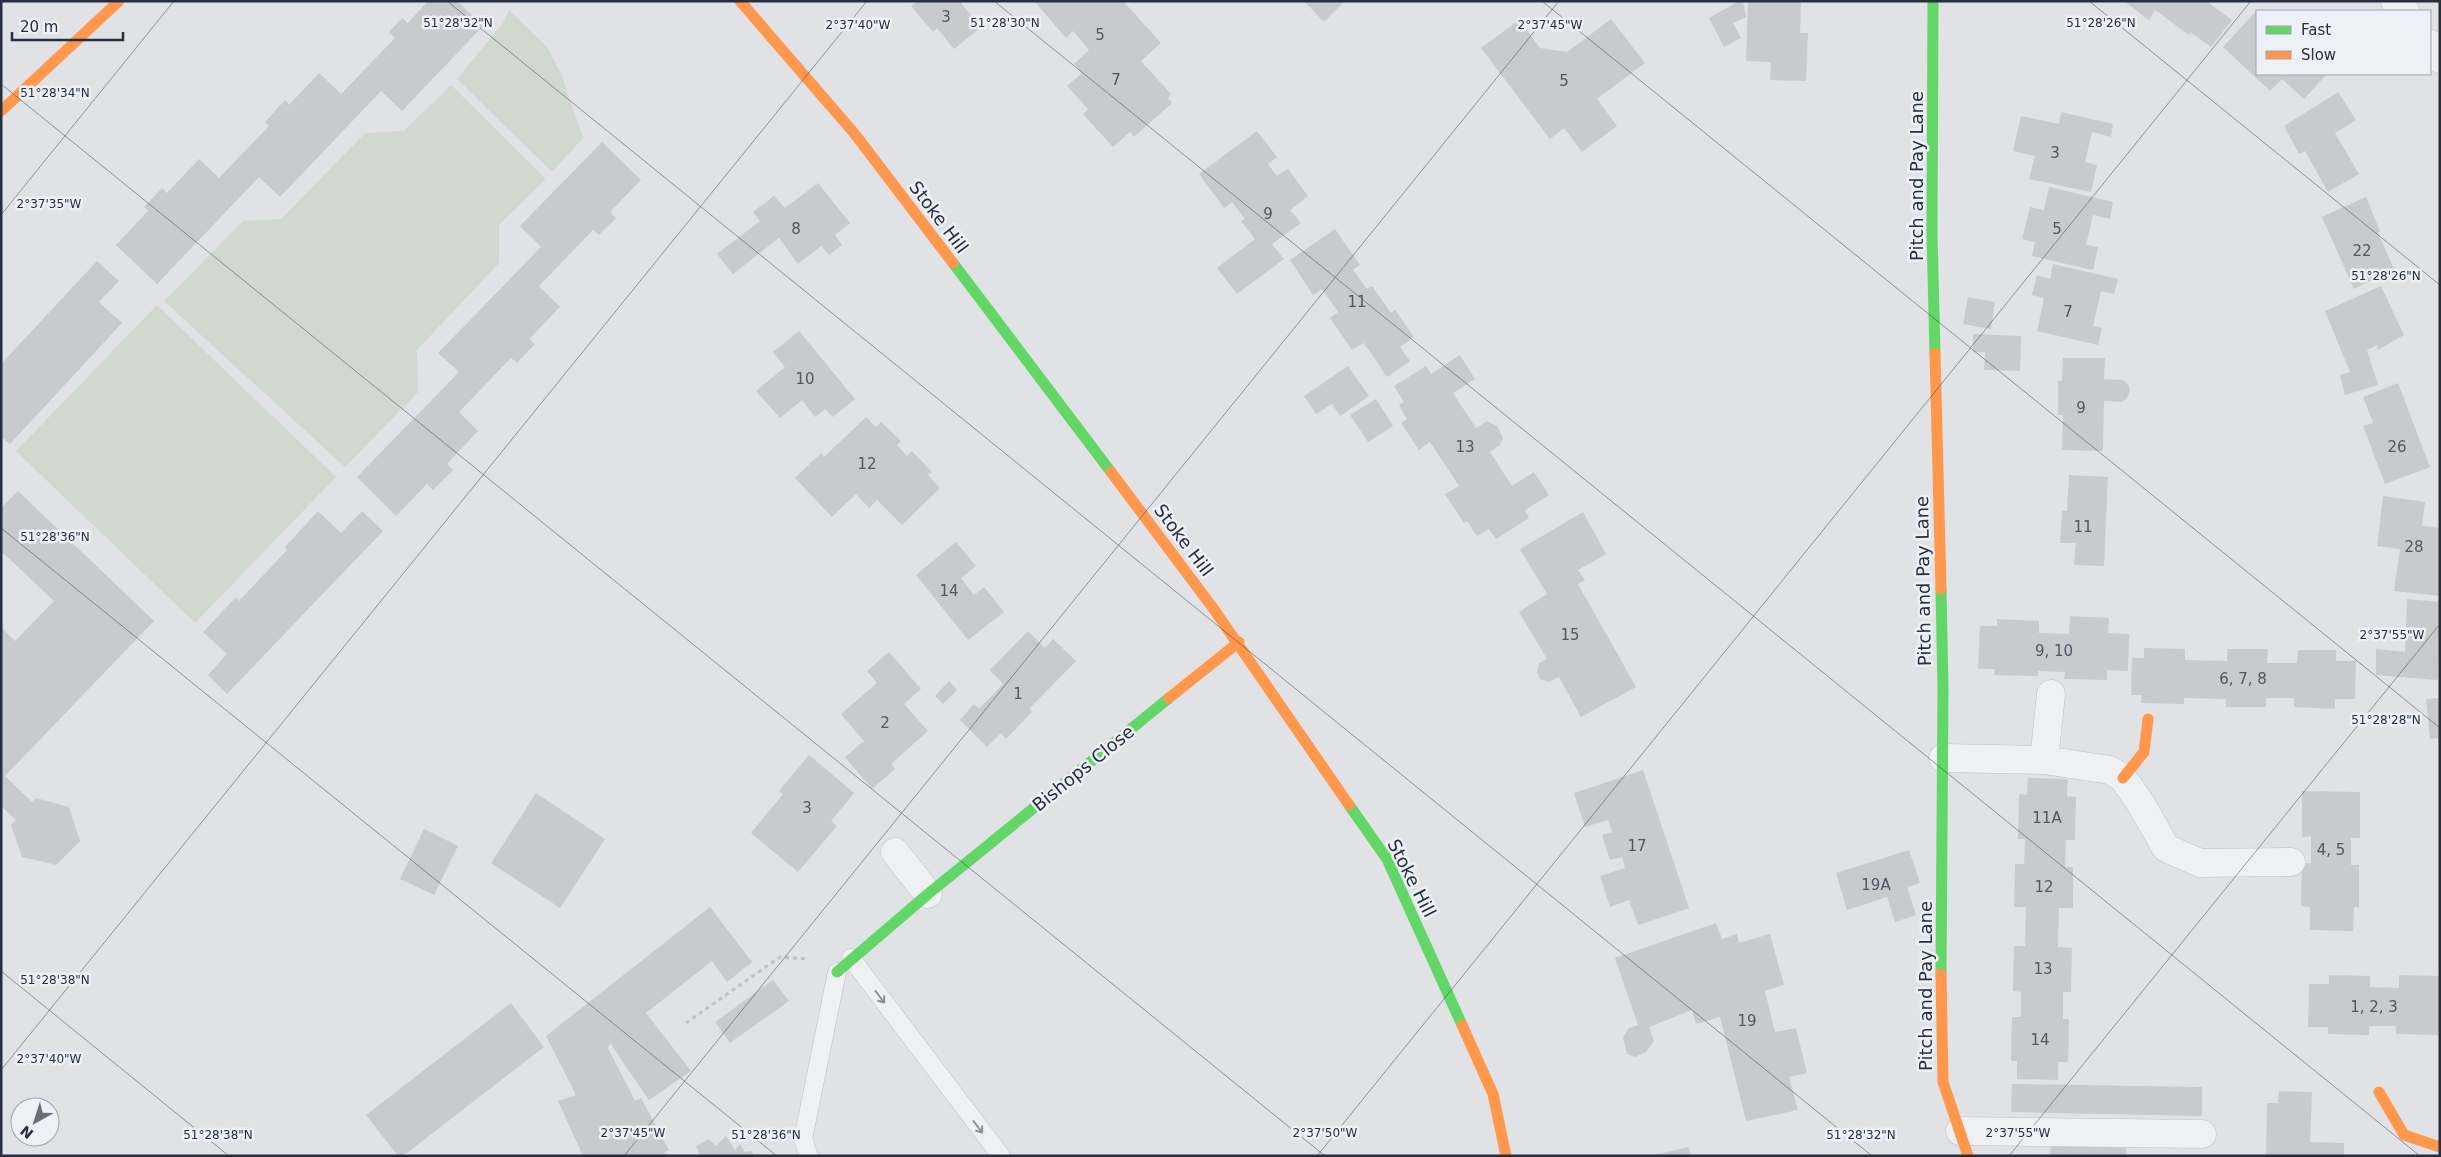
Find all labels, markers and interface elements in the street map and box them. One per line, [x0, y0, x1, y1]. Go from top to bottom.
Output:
house number: 3 [941, 8, 951, 26]
scale bar [12, 10, 124, 42]
legend [2256, 10, 2431, 75]
text: 51°28'32"N [423, 16, 493, 30]
text: 51°28'30"N [970, 16, 1040, 30]
text: 51°28'26"N [2066, 16, 2136, 30]
text: 20 m [20, 18, 58, 36]
text: 2°37'40"W [826, 18, 891, 32]
text: 2°37'45"W [1518, 18, 1583, 32]
text: Fast [2301, 21, 2331, 39]
house number: 5 [1095, 26, 1105, 44]
text: Slow [2301, 46, 2336, 64]
house number: 7 [1111, 71, 1121, 89]
house number: 5 [1559, 72, 1569, 90]
text: 51°28'34"N [20, 86, 90, 100]
street label: Pitch and Pay Lane [1906, 91, 1927, 261]
house number: 3 [2050, 144, 2060, 162]
street label: Stoke Hill [905, 177, 973, 257]
text: 2°37'35"W [17, 197, 82, 211]
house number: 9 [1263, 205, 1273, 223]
house number: 8 [791, 220, 801, 238]
house number: 5 [2052, 220, 2062, 238]
house number: 22 [2352, 242, 2372, 260]
text: 51°28'26"N [2351, 269, 2421, 283]
house number: 11 [1347, 293, 1367, 311]
house number: 7 [2063, 303, 2073, 321]
house number: 10 [795, 370, 815, 388]
house number: 9 [2076, 399, 2086, 417]
house number: 13 [1455, 438, 1475, 456]
house number: 26 [2387, 438, 2407, 456]
house number: 12 [857, 455, 877, 473]
street label: Pitch and Pay Lane [1911, 496, 1935, 666]
street label: Stoke Hill [1150, 500, 1218, 580]
house number: 11 [2073, 518, 2093, 536]
text: 51°28'36"N [20, 530, 90, 544]
house number: 28 [2404, 538, 2424, 556]
house number: 14 [939, 582, 959, 600]
house number: 15 [1560, 626, 1580, 644]
text: 2°37'55"W [2360, 628, 2425, 642]
house number: 9, 10 [2035, 642, 2073, 660]
house number: 6, 7, 8 [2219, 670, 2267, 688]
house number: 1 [1013, 685, 1023, 703]
text: 51°28'28"N [2351, 713, 2421, 727]
house number: 2 [880, 714, 890, 732]
street label: Bishops Close [1028, 721, 1138, 815]
house number: 3 [802, 799, 812, 817]
house number: 11A [2032, 809, 2062, 827]
street label: Stoke Hill [1383, 836, 1441, 920]
house number: 17 [1627, 837, 1647, 855]
house number: 4, 5 [2317, 841, 2345, 859]
house number: 19A [1861, 876, 1891, 894]
house number: 12 [2034, 878, 2054, 896]
street label: Pitch and Pay Lane [1915, 901, 1936, 1071]
house number: 13 [2033, 960, 2053, 978]
text: 51°28'38"N [20, 973, 90, 987]
one-way arrow [875, 990, 886, 1003]
house number: 1, 2, 3 [2350, 998, 2398, 1016]
house number: 19 [1737, 1012, 1757, 1030]
house number: 14 [2030, 1031, 2050, 1049]
text: 2°37'40"W [17, 1052, 82, 1066]
north arrow [10, 1097, 60, 1147]
one-way arrow [973, 1120, 983, 1134]
text: N [17, 1122, 36, 1142]
text: 2°37'45"W [601, 1126, 666, 1140]
text: 2°37'50"W [1293, 1126, 1358, 1140]
text: 2°37'55"W [1986, 1126, 2051, 1140]
text: 51°28'38"N [183, 1128, 253, 1142]
text: 51°28'36"N [731, 1128, 801, 1142]
text: 51°28'32"N [1826, 1128, 1896, 1142]

